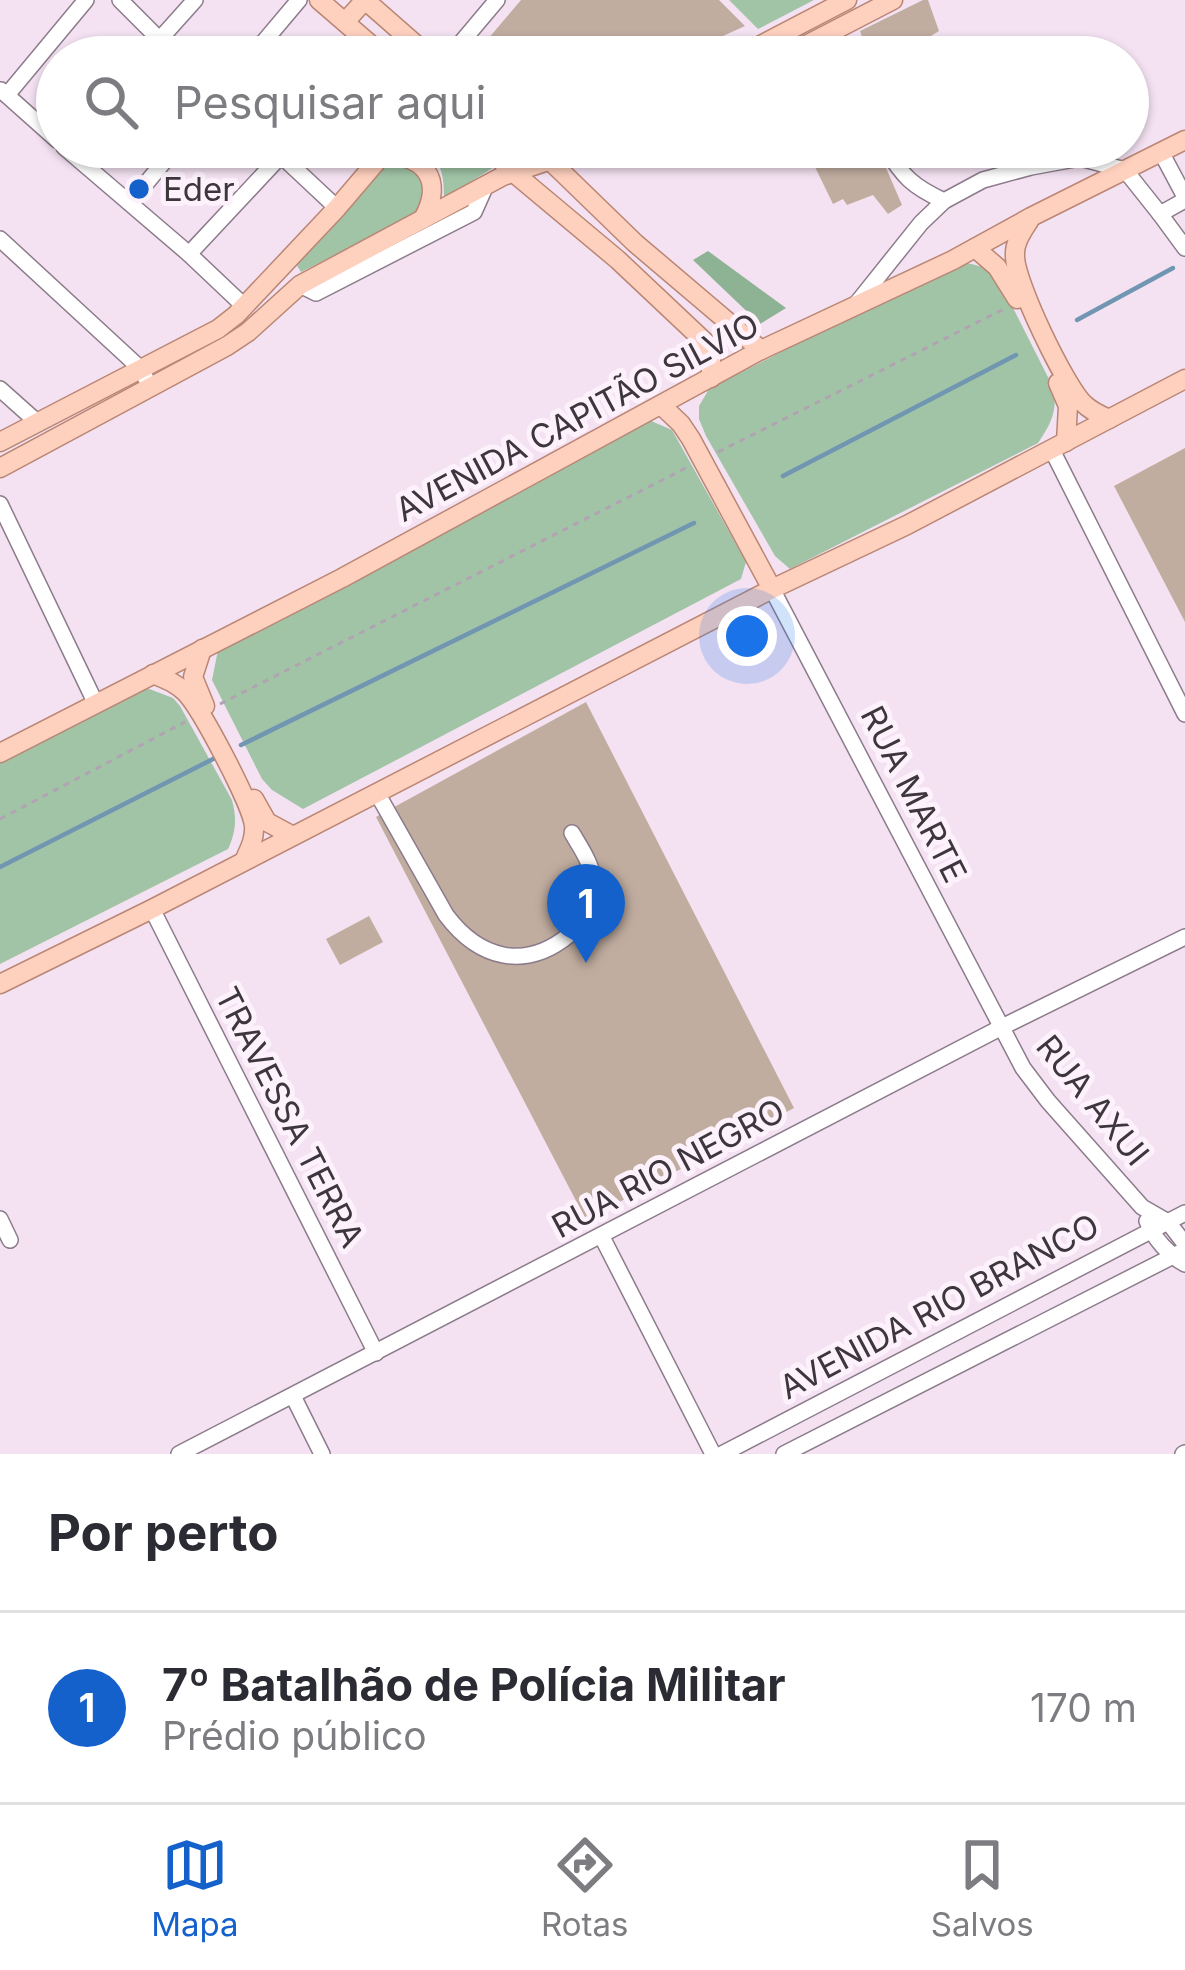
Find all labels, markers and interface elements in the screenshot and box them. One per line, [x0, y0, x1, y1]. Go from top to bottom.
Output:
search box [36, 36, 1149, 168]
icon: search [78, 69, 144, 135]
text: Pesquisar aqui [174, 75, 487, 130]
place label: Eder [163, 169, 235, 209]
marker: Eder [126, 176, 152, 202]
street label: AVENIDA CAPITÃO SILVIO [388, 304, 766, 530]
your location [717, 606, 777, 666]
street label: RUA MARTE [853, 699, 975, 889]
pin: 1 [547, 864, 625, 963]
street label: TRAVESSA TERRA [207, 980, 373, 1254]
street label: RUA AXUI [1028, 1027, 1158, 1173]
street label: RUA RIO NEGRO [545, 1090, 791, 1246]
street label: AVENIDA RIO BRANCO [772, 1205, 1106, 1407]
text: Por perto [48, 1502, 279, 1563]
text: 7º Batalhão de Polícia Militar [162, 1657, 786, 1712]
text: 1 [79, 1684, 95, 1731]
text: 170 m [1030, 1684, 1137, 1731]
text: Prédio público [162, 1712, 427, 1759]
tab: Mapa [151, 1832, 239, 1944]
tab: Rotas [541, 1832, 628, 1944]
tab: Salvos [931, 1832, 1034, 1944]

